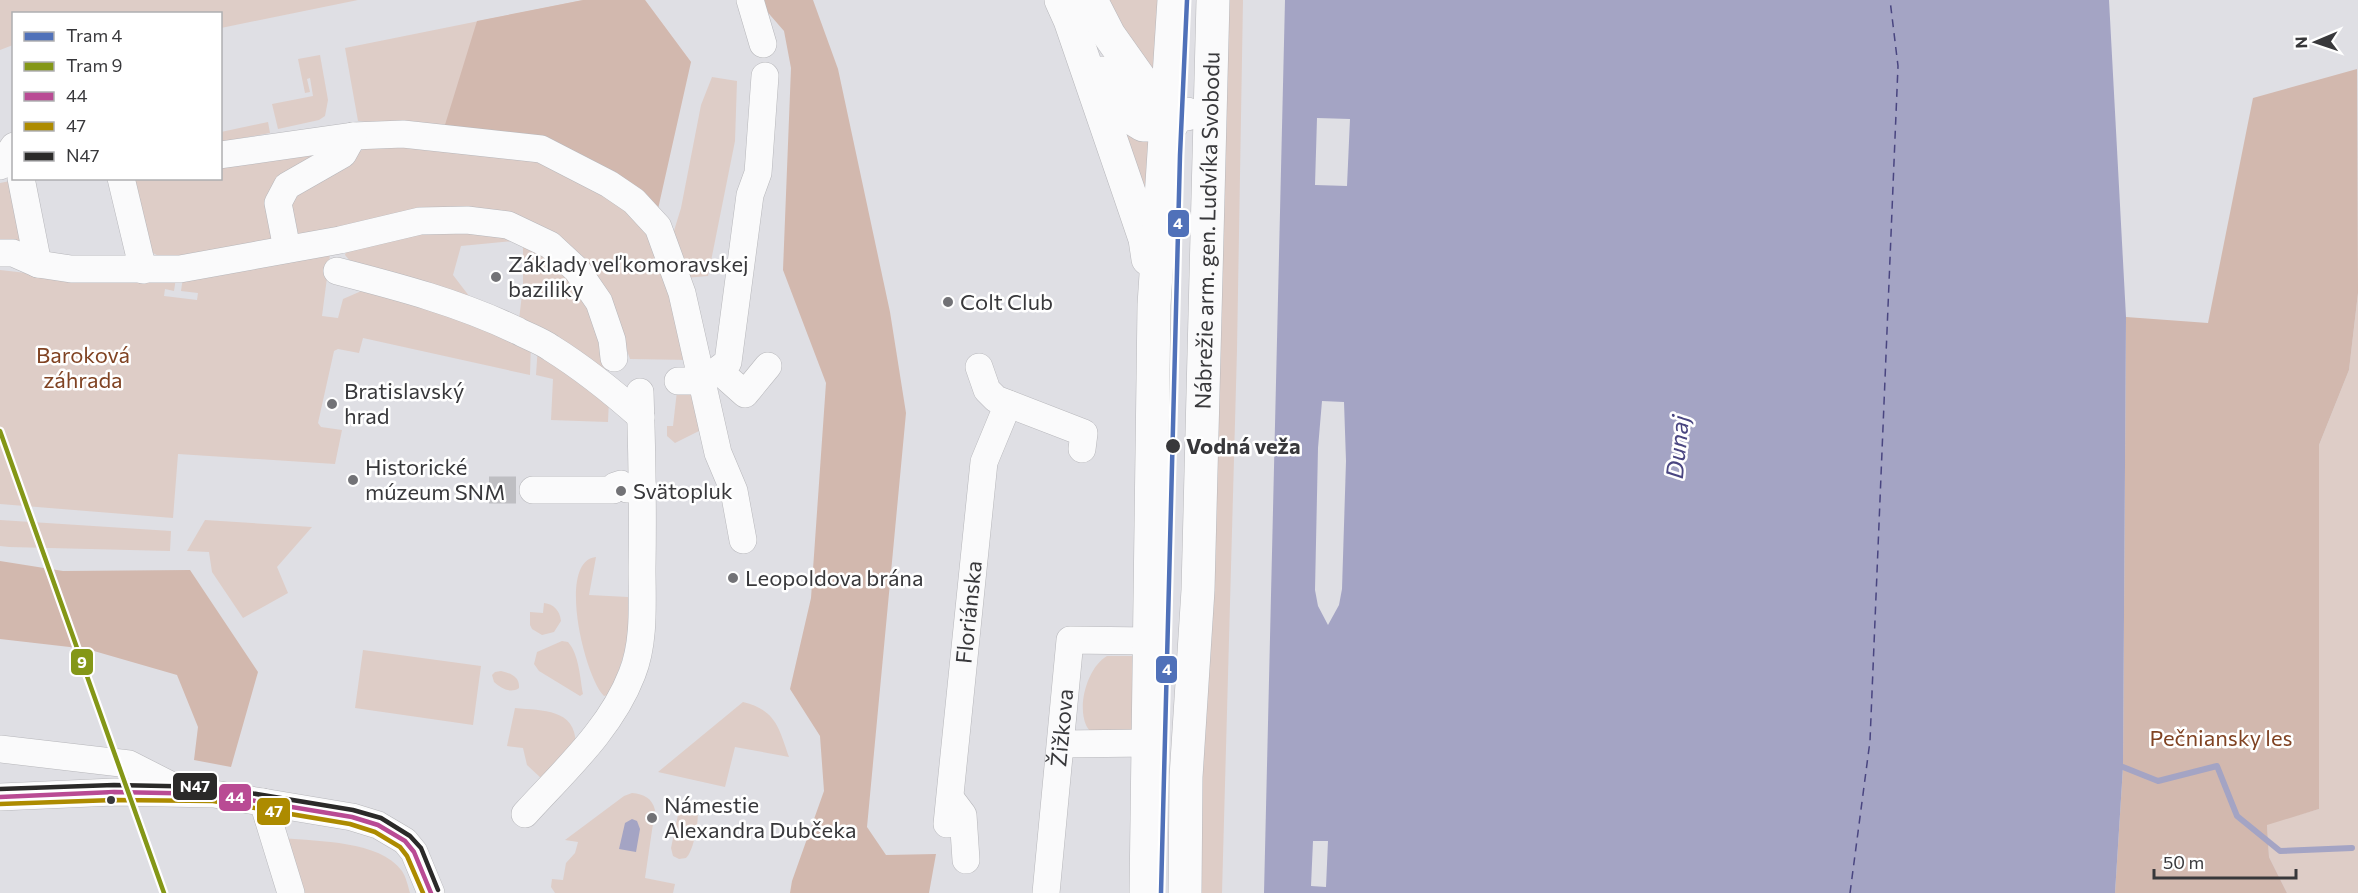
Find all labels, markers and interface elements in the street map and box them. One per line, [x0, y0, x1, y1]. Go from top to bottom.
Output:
legend [12, 12, 222, 180]
north arrow [2286, 12, 2346, 72]
text: Tram 4 [66, 24, 123, 46]
text: N [2291, 36, 2310, 49]
street label: Nábrežie arm. gen. Ludvíka Svobodu [1189, 51, 1225, 410]
text: Tram 9 [66, 54, 123, 76]
text: 44 [66, 84, 88, 106]
text: 47 [66, 114, 86, 136]
text: N47 [66, 144, 100, 166]
line badge: 4 [1167, 209, 1190, 238]
text: 4 [1173, 213, 1183, 232]
place label: Základy veľkomoravskej baziliky [508, 250, 749, 302]
marker: Základy veľkomoravskej baziliky [489, 270, 503, 284]
place label: Colt Club [960, 288, 1053, 315]
marker: Colt Club [941, 295, 955, 309]
park label: Baroková záhrada [36, 341, 130, 393]
place label: Bratislavský hrad [344, 377, 464, 429]
marker: Bratislavský hrad [325, 397, 339, 411]
water label: Dunaj [1659, 413, 1694, 480]
place label: Vodná veža [1186, 432, 1301, 459]
marker: Vodná veža [1164, 437, 1182, 455]
place label: Historické múzeum SNM [365, 453, 505, 505]
marker: Historické múzeum SNM [346, 473, 360, 487]
place label: Svätopluk [633, 477, 733, 504]
marker: Svätopluk [614, 484, 628, 498]
street label: Floriánska [949, 559, 987, 665]
place label: Leopoldova brána [745, 564, 923, 591]
marker: Leopoldova brána [726, 571, 740, 585]
line badge: 9 [70, 648, 94, 676]
text: 9 [77, 652, 87, 671]
line badge: 4 [1155, 655, 1178, 684]
text: 4 [1162, 659, 1172, 678]
street label: Žižkova [1044, 688, 1078, 768]
park label: Pečniansky les [2149, 724, 2293, 751]
line badge: N47 [172, 772, 218, 801]
text: N47 [180, 776, 210, 795]
line badge: 44 [218, 783, 252, 812]
text: 44 [225, 787, 245, 806]
place label: Námestie Alexandra Dubčeka [664, 791, 857, 843]
unlabelled marker [105, 794, 117, 806]
line badge: 47 [256, 797, 291, 826]
text: 47 [265, 801, 283, 820]
marker: Námestie Alexandra Dubčeka [645, 811, 659, 825]
scale bar [2154, 842, 2296, 880]
text: 50 m [2163, 851, 2204, 873]

